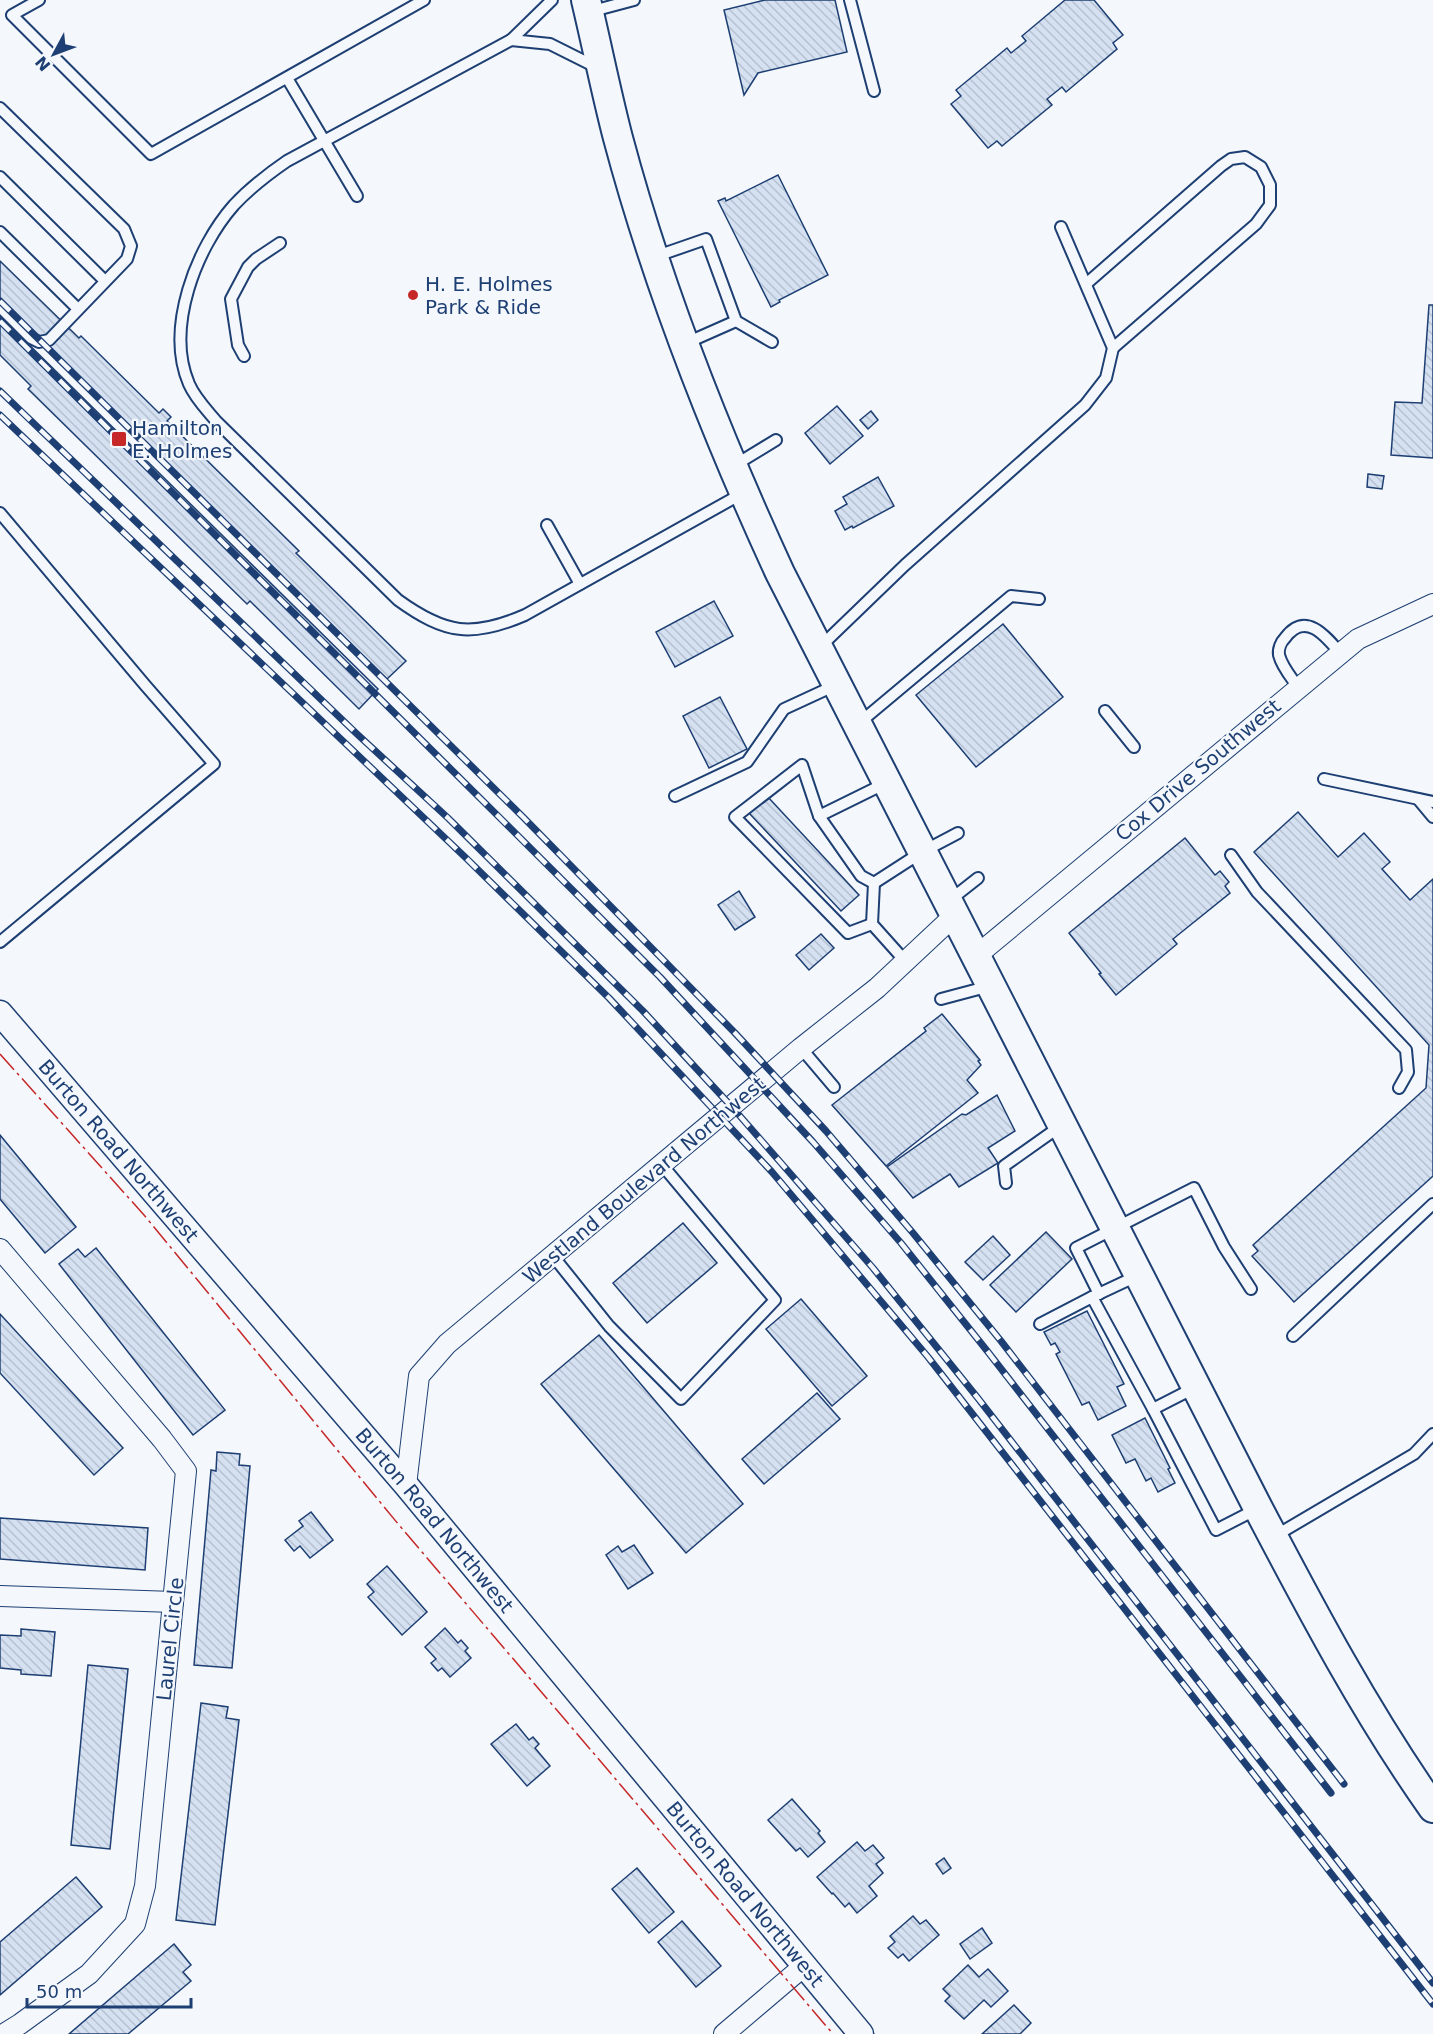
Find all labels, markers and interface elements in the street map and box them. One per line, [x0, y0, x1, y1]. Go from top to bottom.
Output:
north arrow [24, 24, 84, 84]
text: N [31, 52, 55, 75]
place label: H. E. Holmes Park & Ride [425, 272, 553, 319]
marker: H. E. Holmes Park & Ride [406, 288, 420, 302]
place label: Hamilton E. Holmes [132, 416, 232, 463]
marker: Hamilton E. Holmes [110, 430, 128, 448]
street label: Cox Drive Southwest [1110, 694, 1286, 846]
street label: Burton Road Northwest [34, 1055, 204, 1247]
street label: Westland Boulevard Northwest [518, 1071, 770, 1289]
street label: Burton Road Northwest [350, 1423, 519, 1618]
street label: Laurel Circle [152, 1576, 188, 1702]
street label: Burton Road Northwest [661, 1797, 829, 1992]
scale bar [27, 1971, 190, 2009]
text: 50 m [36, 1981, 82, 2002]

